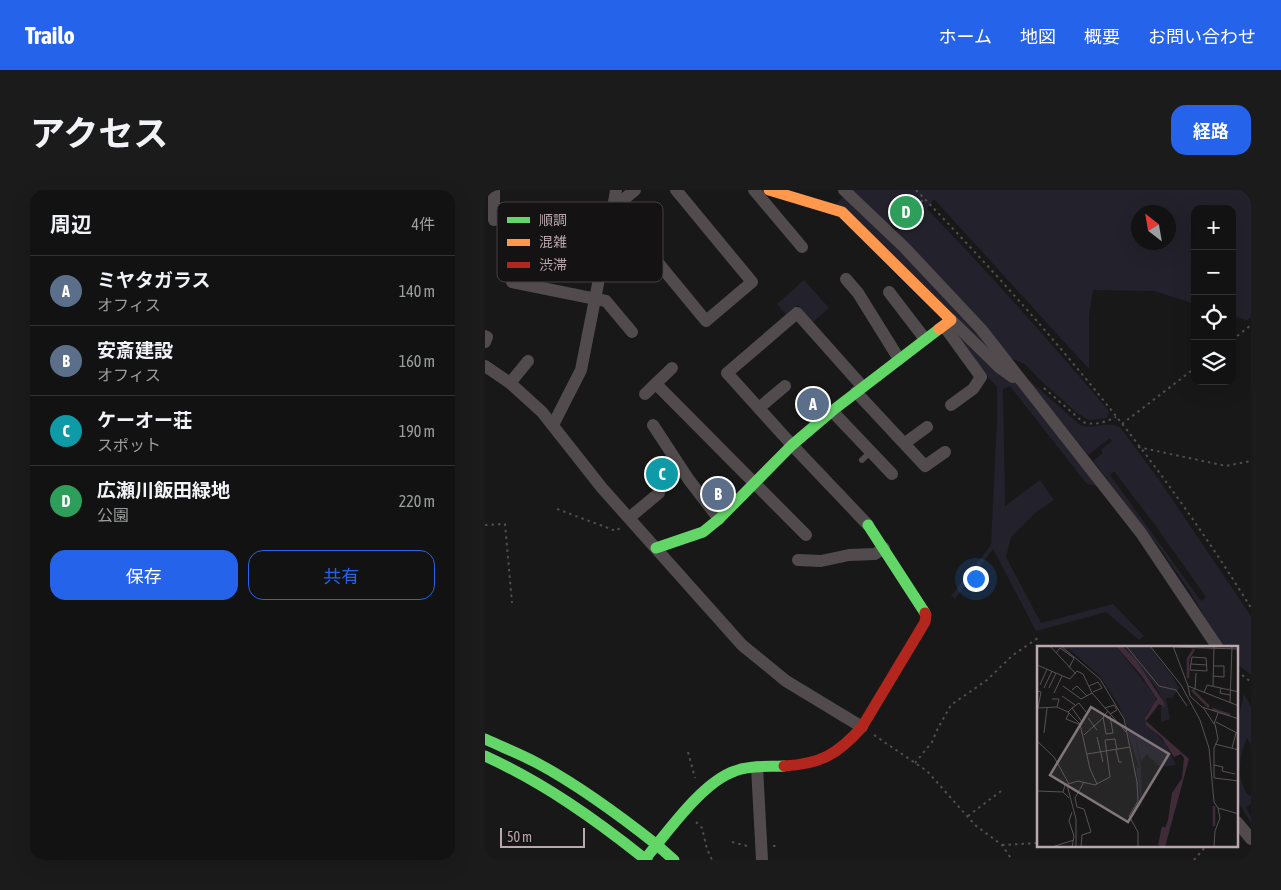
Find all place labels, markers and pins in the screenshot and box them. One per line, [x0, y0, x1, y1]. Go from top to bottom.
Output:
pin: D [890, 193, 922, 231]
pin: A [797, 385, 829, 423]
pin: C [646, 455, 678, 493]
pin: B [702, 475, 734, 513]

